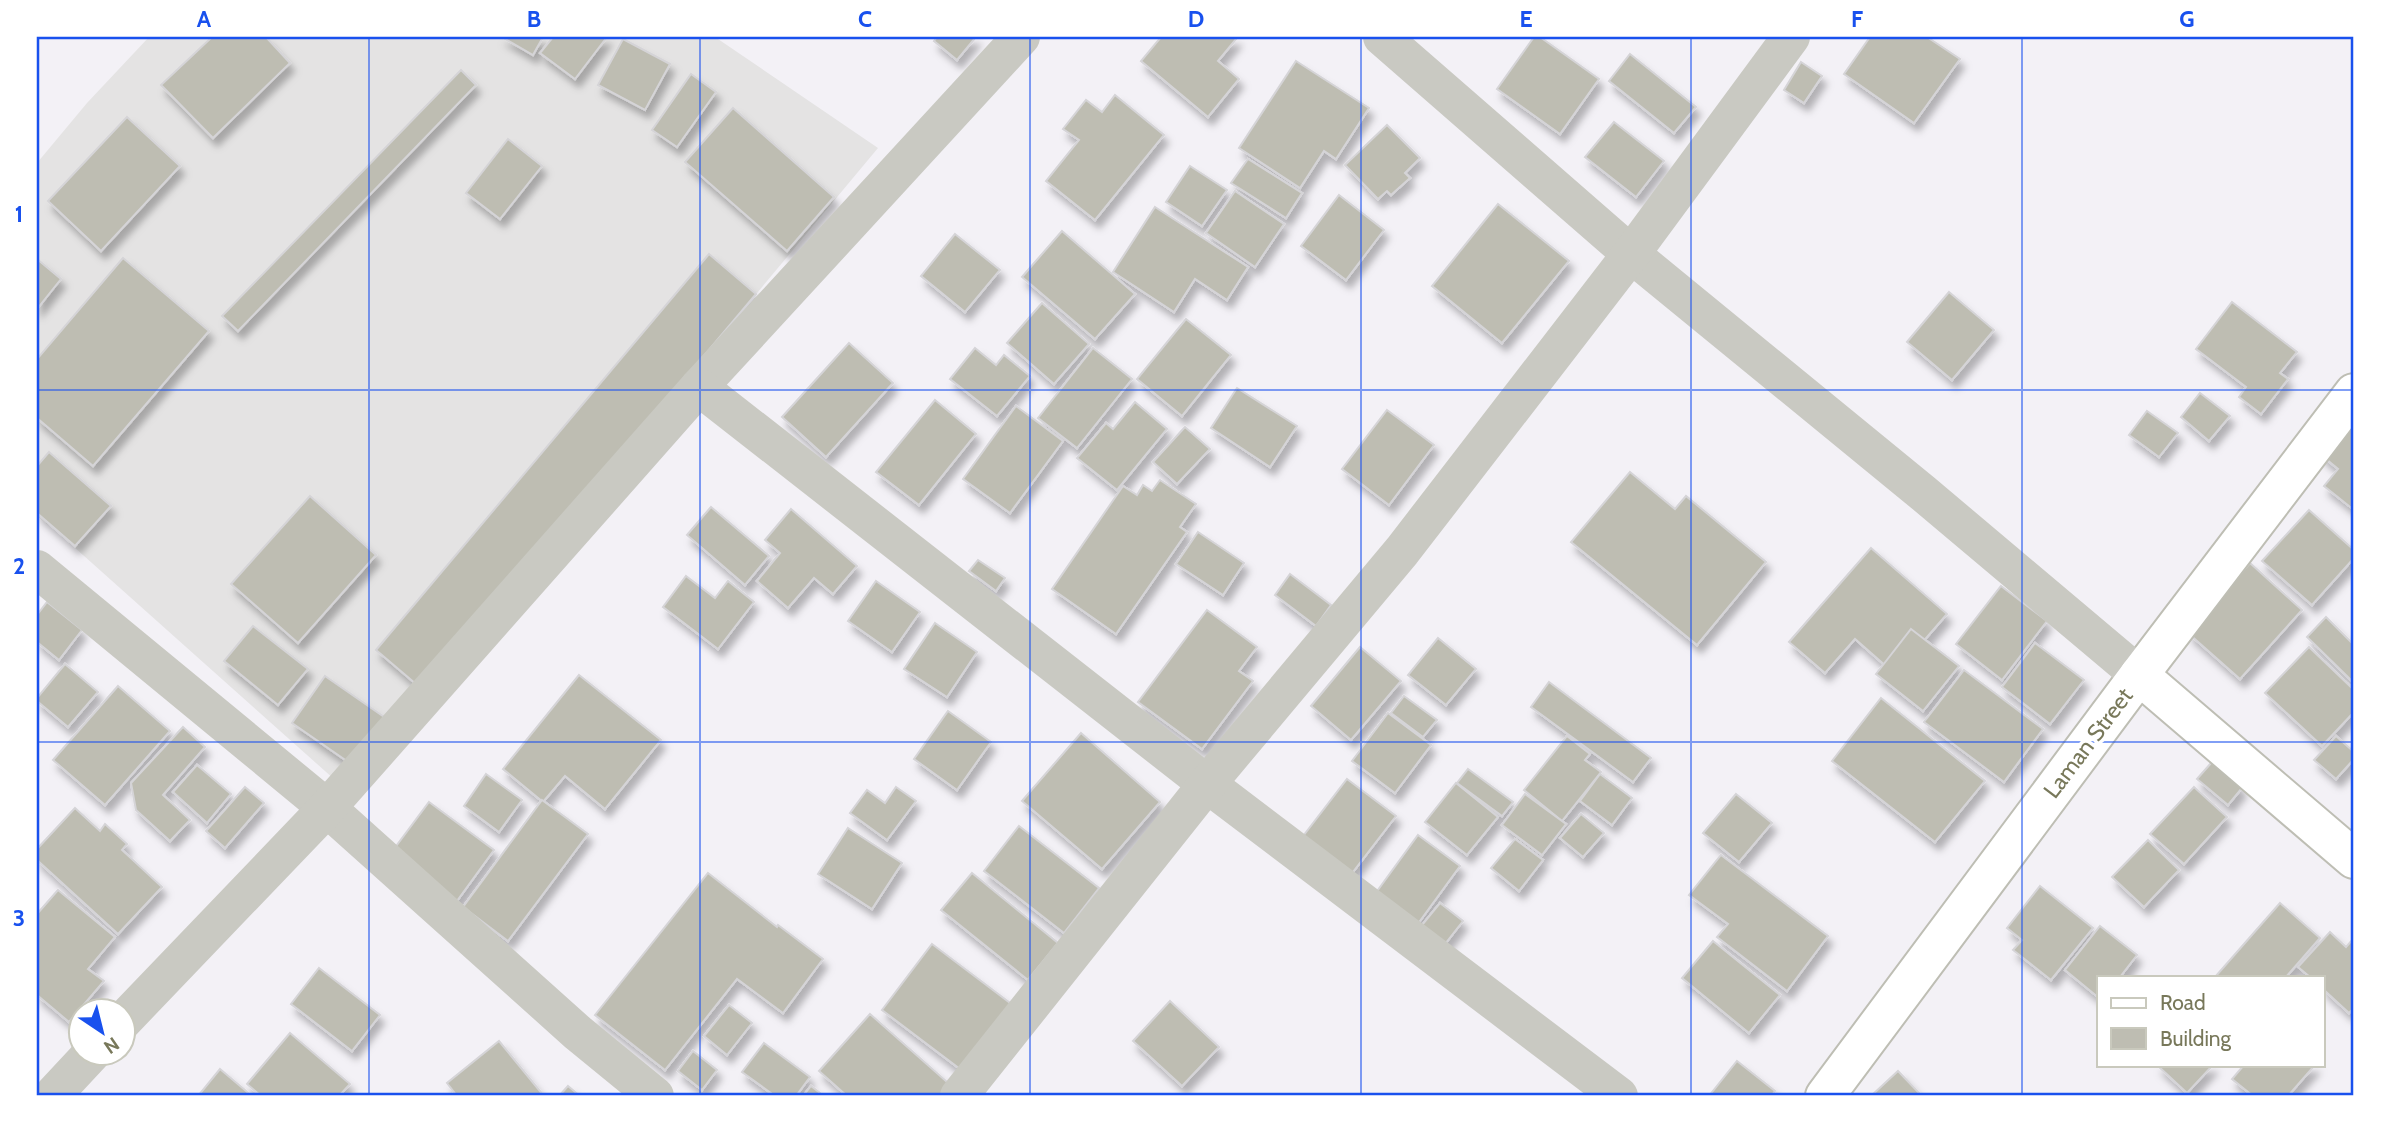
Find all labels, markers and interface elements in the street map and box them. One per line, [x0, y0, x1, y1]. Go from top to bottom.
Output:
text: A [197, 5, 212, 33]
text: B [527, 5, 541, 33]
text: C [858, 5, 872, 33]
text: D [1188, 5, 1204, 33]
text: E [1519, 5, 1533, 33]
text: F [1851, 5, 1863, 33]
text: G [2179, 5, 2195, 33]
text: 1 [15, 200, 23, 228]
text: 2 [13, 552, 25, 580]
street label: Laman Street [2037, 682, 2139, 804]
text: 3 [13, 904, 25, 932]
legend [2097, 976, 2324, 1066]
text: Road [2160, 990, 2206, 1015]
north arrow [66, 996, 136, 1066]
text: Building [2160, 1026, 2232, 1051]
text: N [99, 1032, 124, 1059]

